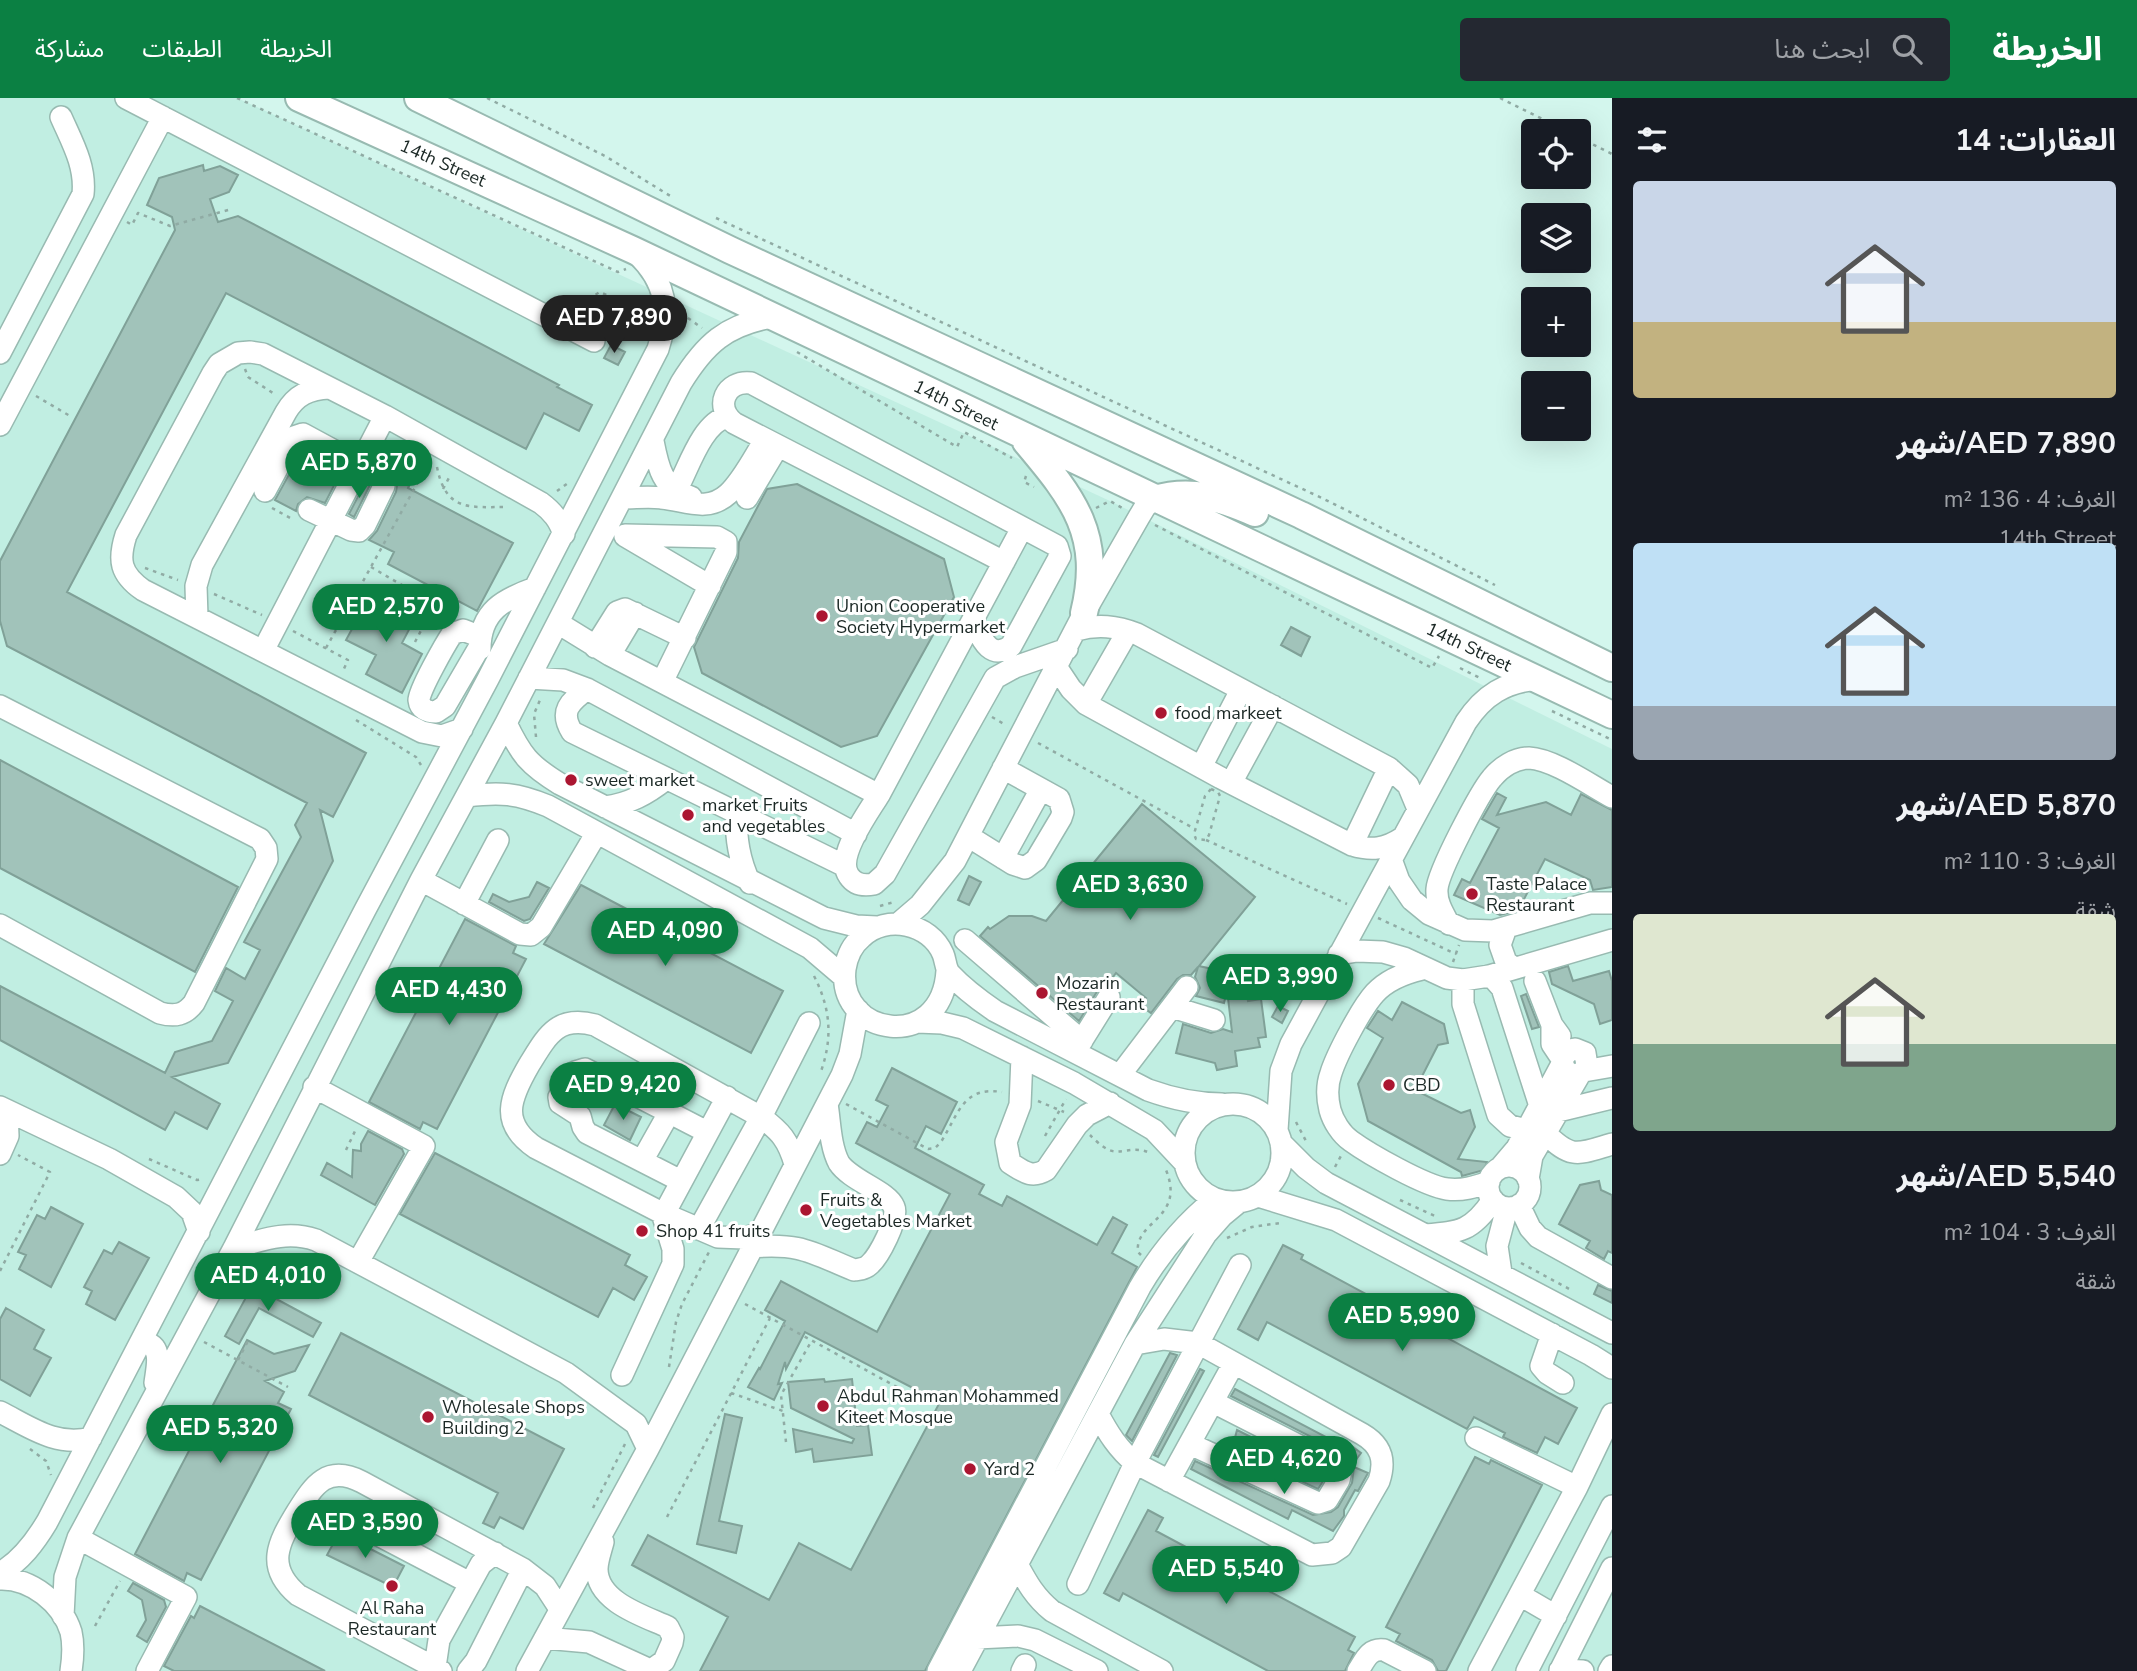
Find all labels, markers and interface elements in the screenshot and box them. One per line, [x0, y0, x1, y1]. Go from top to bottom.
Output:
search box [1460, 18, 1950, 81]
text: الخريطة [1992, 27, 2102, 72]
icon: search [1888, 30, 1926, 68]
text: ابحث هنا [1774, 32, 1870, 67]
text: مشاركة [35, 33, 104, 65]
text: الطبقات [142, 33, 222, 65]
text: الخريطة [260, 33, 332, 65]
map controls [1521, 119, 1591, 441]
button: locate [1521, 119, 1591, 189]
text: العقارات: 14 [1955, 120, 2116, 161]
icon: filters [1633, 121, 1671, 159]
street label: 14th Street [396, 133, 490, 193]
button: layers [1521, 203, 1591, 273]
icon: home [1812, 226, 1938, 352]
button: + [1521, 287, 1591, 357]
pin: AED 7,890 [534, 296, 694, 355]
text: AED 7,890 [556, 302, 672, 333]
button: − [1521, 371, 1591, 441]
street label: 14th Street [909, 374, 1003, 436]
text: AED 7,890/شهر [1897, 423, 2116, 464]
pin: AED 5,870 [279, 440, 439, 500]
text: AED 5,870 [301, 447, 417, 478]
text: الغرف: 4 · 136 m² [1944, 484, 2116, 515]
text: 14th Street [1999, 524, 2116, 555]
pin: AED 2,570 [306, 584, 466, 644]
icon: home [1812, 588, 1938, 714]
text: AED 2,570 [328, 591, 444, 622]
place label: Union Cooperative Society Hypermarket [836, 594, 1006, 639]
marker: Union Cooperative Society Hypermarket [814, 608, 830, 624]
street label: 14th Street [1422, 617, 1516, 678]
place label: food markeet [1175, 701, 1282, 725]
marker: food markeet [1153, 705, 1169, 721]
place label: sweet market [585, 768, 695, 792]
marker: sweet market [563, 772, 579, 788]
text: AED 5,870/شهر [1897, 785, 2116, 826]
place label: market Fruits and vegetables [702, 793, 826, 838]
marker: market Fruits and vegetables [680, 807, 696, 823]
text: الغرف: 3 · 110 m² [1944, 846, 2116, 877]
pin: AED 3,630 [1050, 862, 1210, 922]
text: AED 3,630 [1072, 869, 1188, 900]
place label: Taste Palace Restaurant [1486, 872, 1587, 917]
marker: Taste Palace Restaurant [1464, 886, 1480, 902]
text: شقة [2075, 895, 2116, 926]
pin: AED 4,090 [585, 908, 745, 968]
text: AED 4,090 [607, 915, 723, 946]
pin: AED 3,990 [1200, 954, 1360, 1014]
icon: home [1812, 959, 1938, 1085]
text: AED 3,990 [1222, 961, 1338, 992]
pin: AED 4,430 [369, 968, 529, 1027]
place label: Mozarin Restaurant [1056, 971, 1145, 1016]
text: AED 4,430 [391, 974, 507, 1005]
marker: Mozarin Restaurant [1034, 985, 1050, 1001]
pin: AED 9,420 [543, 1062, 703, 1122]
text: AED 9,420 [565, 1069, 681, 1100]
place label: CBD [1403, 1073, 1441, 1097]
marker: CBD [1381, 1077, 1397, 1093]
text: AED 5,540/شهر [1897, 1156, 2116, 1197]
place label: Fruits & Vegetables Market [819, 1188, 972, 1233]
marker: Fruits & Vegetables Market [798, 1202, 814, 1218]
text: الغرف: 3 · 104 m² [1944, 1217, 2116, 1248]
place label: Shop 41 fruits [656, 1219, 770, 1243]
marker: Shop 41 fruits [634, 1223, 650, 1239]
pin: AED 4,010 [188, 1254, 348, 1313]
text: AED 4,010 [210, 1260, 326, 1291]
text: شقة [2075, 1266, 2116, 1297]
pin: AED 5,990 [1322, 1294, 1482, 1353]
text: AED 5,990 [1344, 1300, 1460, 1331]
place label: Abdul Rahman Mohammed Kiteet Mosque [837, 1384, 1059, 1429]
place label: Wholesale Shops Building 2 [442, 1395, 585, 1440]
marker: Abdul Rahman Mohammed Kiteet Mosque [815, 1398, 831, 1414]
pin: AED 5,320 [140, 1406, 300, 1465]
marker: Wholesale Shops Building 2 [420, 1409, 436, 1425]
text: AED 5,320 [162, 1412, 278, 1443]
pin: AED 4,620 [1204, 1436, 1364, 1496]
text: AED 4,620 [1226, 1443, 1342, 1474]
place label: Yard 2 [983, 1457, 1035, 1481]
marker: Yard 2 [962, 1461, 978, 1477]
pin: AED 3,590 [285, 1500, 445, 1560]
text: AED 3,590 [307, 1507, 423, 1538]
pin: AED 5,540 [1146, 1546, 1306, 1606]
text: AED 5,540 [1168, 1553, 1284, 1584]
marker: Al Raha Restaurant [384, 1578, 400, 1594]
place label: Al Raha Restaurant [348, 1596, 437, 1641]

